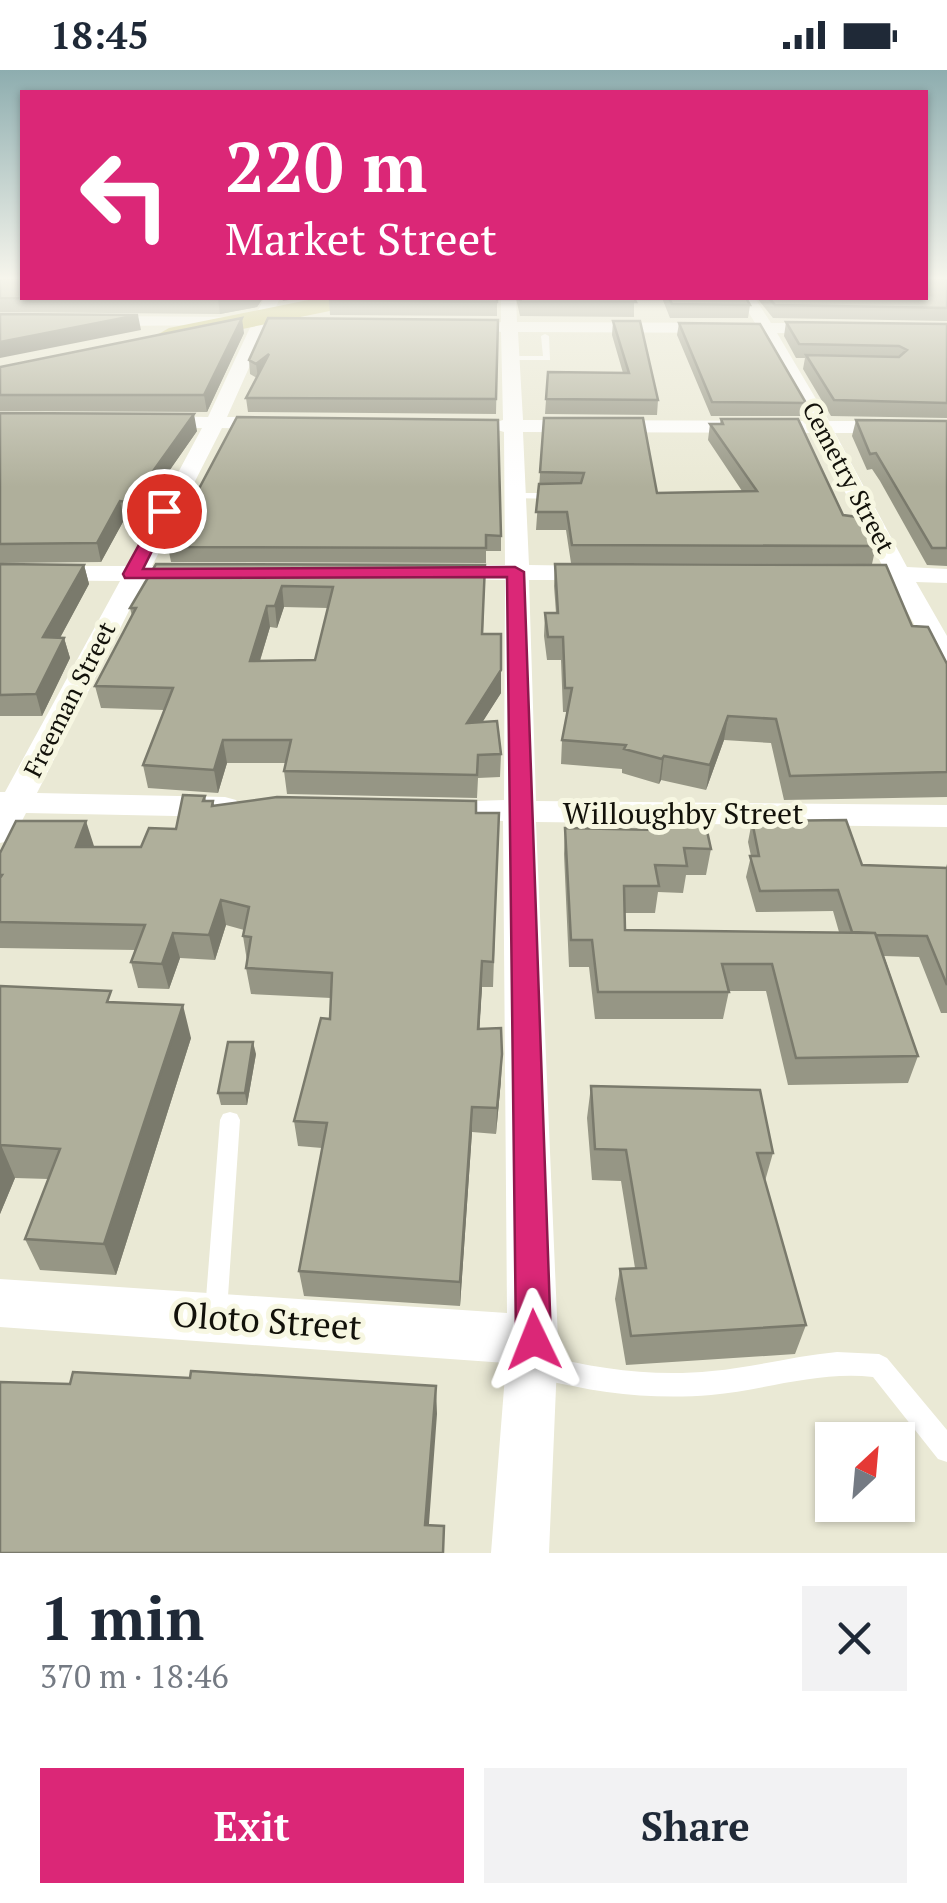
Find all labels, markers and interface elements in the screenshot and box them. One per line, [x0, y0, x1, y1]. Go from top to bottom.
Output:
text: 18:45 [50, 10, 149, 60]
text: 220 m [225, 119, 427, 212]
icon: left [60, 130, 190, 260]
text: Market Street [225, 208, 497, 268]
street label: Cemetry Street [795, 396, 903, 558]
pin [122, 469, 207, 554]
icon: arrive [137, 484, 192, 539]
street label: Freeman Street [16, 616, 122, 782]
street label: Willoughby Street [563, 793, 803, 833]
position arrow [482, 1288, 586, 1392]
street label: Oloto Street [171, 1290, 363, 1350]
north arrow [815, 1422, 915, 1522]
map controls [815, 1422, 915, 1522]
text: 1 min [40, 1578, 204, 1657]
button: close [802, 1586, 907, 1691]
text: 370 m · 18:46 [40, 1655, 228, 1697]
button: Exit [40, 1768, 464, 1883]
button: Share [484, 1768, 907, 1883]

